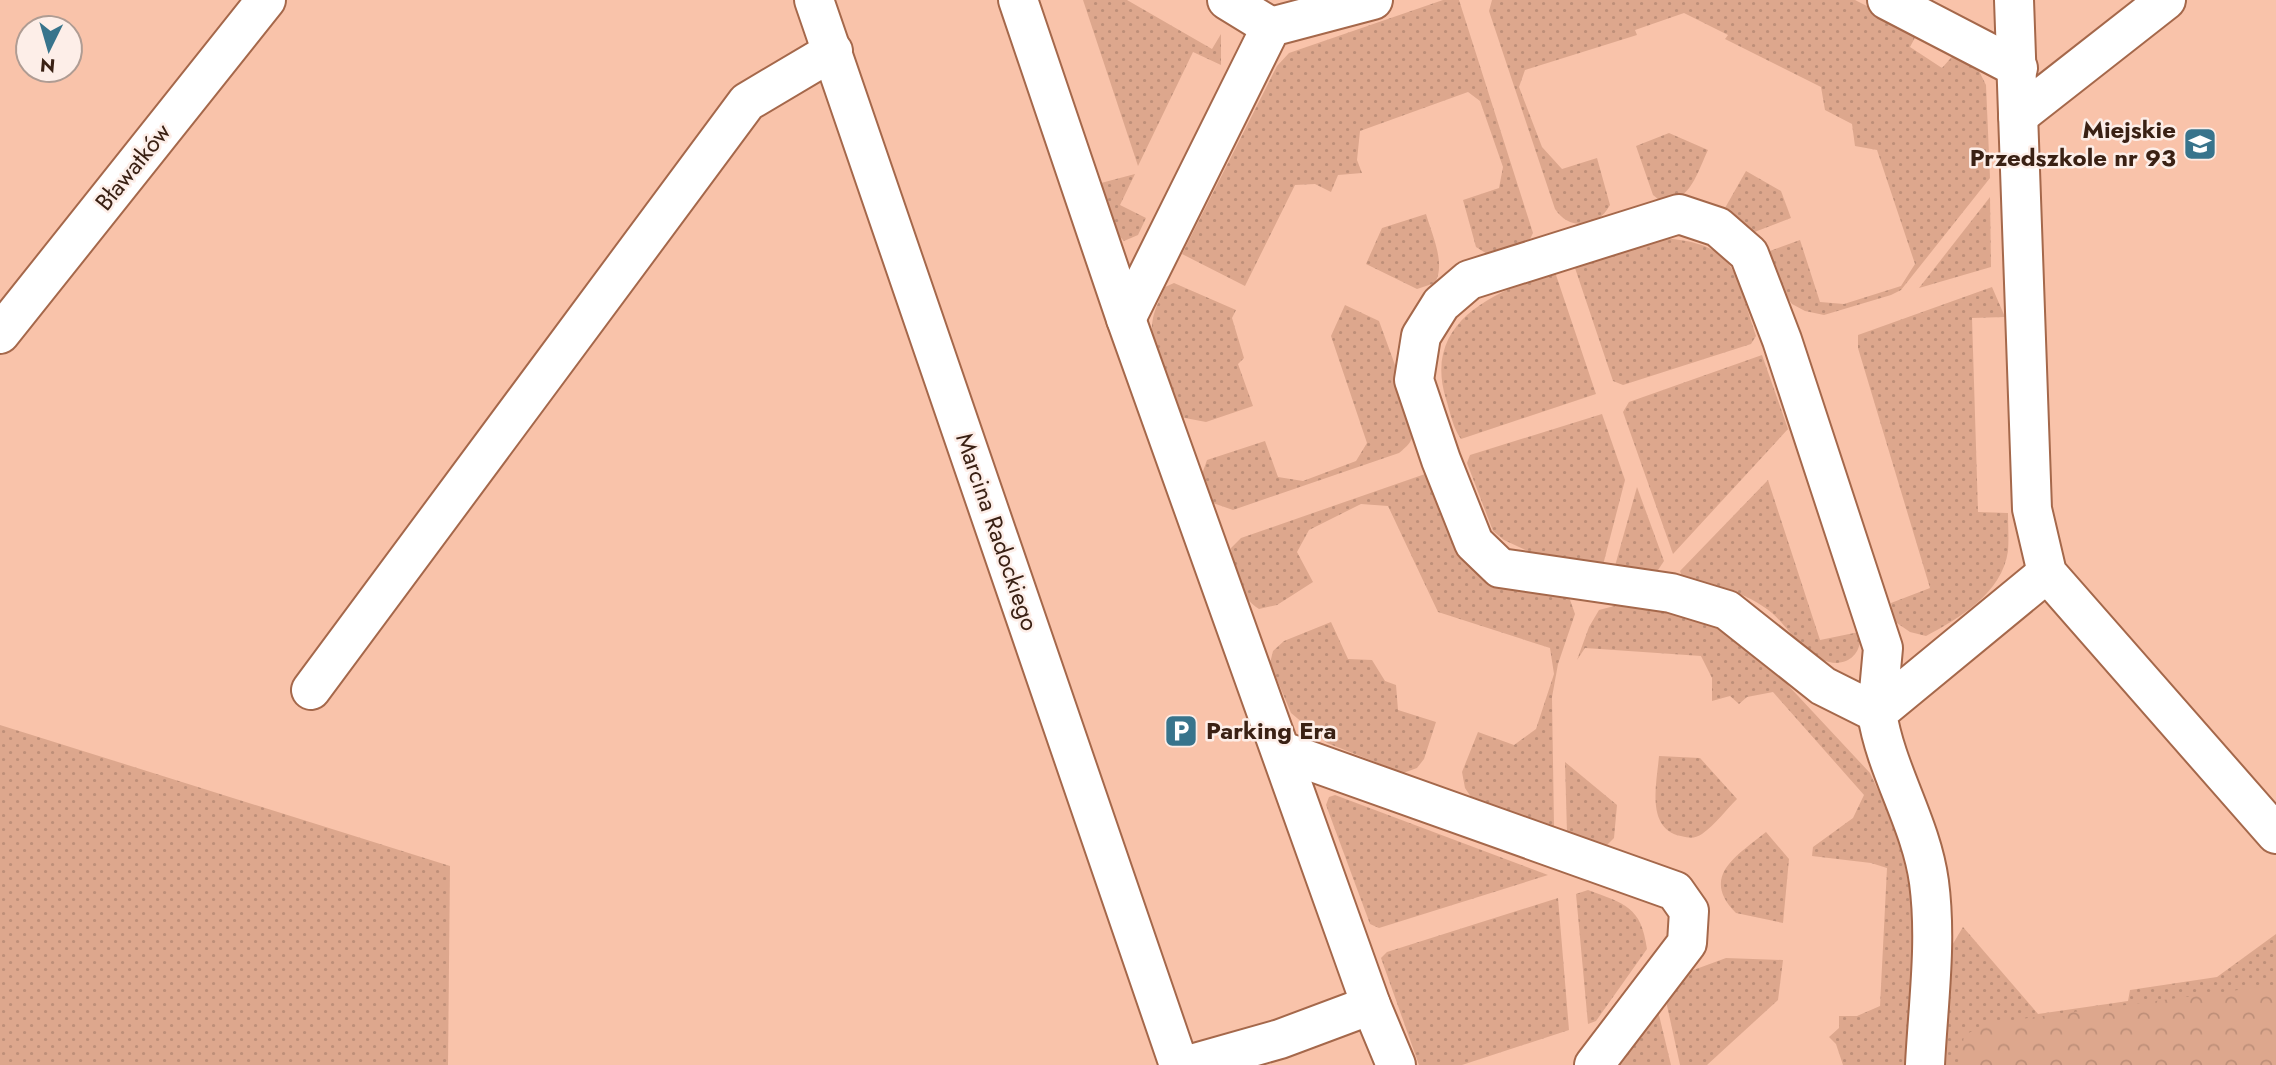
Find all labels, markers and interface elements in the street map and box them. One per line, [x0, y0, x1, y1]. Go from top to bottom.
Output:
north arrow [14, 14, 84, 84]
text: N [39, 51, 56, 80]
place label: Miejskie Przedszkole nr 93 [1970, 112, 2176, 175]
street label: Bławatków [87, 115, 179, 218]
school or university icon: Miejskie Przedszkole nr 93 [2181, 125, 2219, 163]
street label: Marcina Radockiego [947, 428, 1048, 635]
parking icon: Parking Era [1162, 712, 1200, 750]
place label: Parking Era [1206, 713, 1336, 748]

